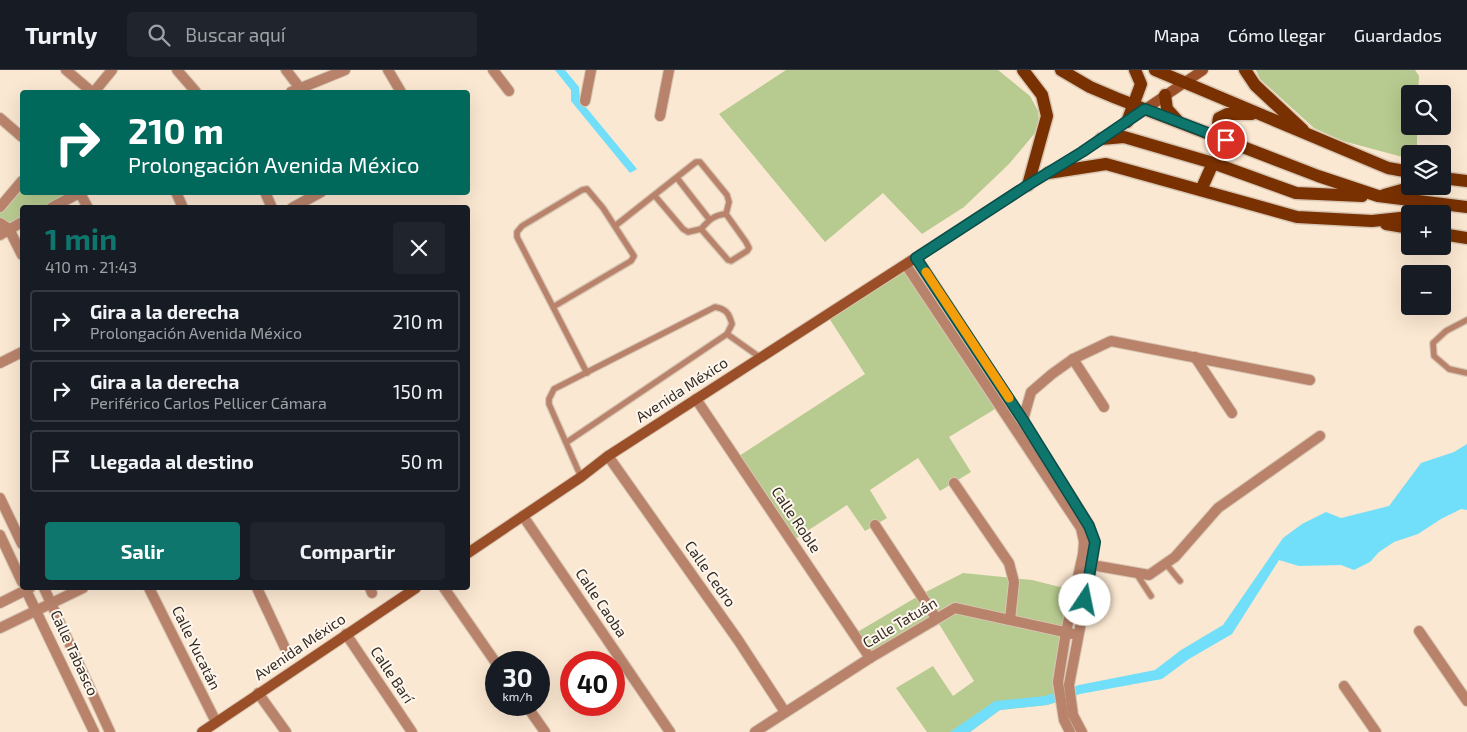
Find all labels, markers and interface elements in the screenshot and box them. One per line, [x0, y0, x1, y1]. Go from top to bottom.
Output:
search box [127, 12, 477, 57]
text: Turnly [25, 20, 97, 49]
icon: search [145, 21, 173, 49]
text: Buscar aquí [185, 23, 286, 46]
text: Mapa [1154, 24, 1200, 46]
text: Cómo llegar [1228, 24, 1326, 46]
text: Guardados [1354, 24, 1442, 46]
map controls [1401, 85, 1451, 315]
button: search [1401, 85, 1451, 135]
text: 210 m [128, 109, 224, 151]
icon: right [45, 110, 110, 175]
pin [1205, 119, 1247, 161]
icon: arrive [1212, 126, 1240, 154]
button: layers [1401, 145, 1451, 195]
text: Prolongación Avenida México [128, 151, 420, 177]
button: + [1401, 205, 1451, 255]
text: 1 min [45, 220, 117, 256]
button: close [393, 222, 445, 274]
text: 410 m · 21:43 [45, 257, 137, 276]
button: − [1401, 265, 1451, 315]
text: Gira a la derecha [90, 300, 239, 323]
icon: right [47, 307, 75, 335]
text: 210 m [392, 310, 443, 333]
text: Prolongación Avenida México [90, 323, 302, 342]
street label: Avenida México [632, 353, 731, 426]
text: Gira a la derecha [90, 370, 239, 393]
icon: right [47, 377, 75, 405]
text: 150 m [393, 380, 443, 403]
text: Periférico Carlos Pellicer Cámara [90, 393, 327, 412]
icon: arrive [47, 447, 75, 475]
text: Llegada al destino [90, 450, 254, 473]
text: 50 m [400, 450, 443, 473]
street label: Calle Roble [768, 483, 826, 556]
button: Salir [45, 522, 240, 580]
button: Compartir [250, 522, 445, 580]
street label: Calle Cedro [681, 537, 740, 610]
street label: Calle Caoba [572, 565, 631, 640]
position arrow [1058, 573, 1110, 625]
street label: Calle Tatuán [859, 593, 940, 651]
street label: Calle Yucatán [169, 603, 225, 692]
street label: Calle Tabasco [47, 607, 103, 698]
street label: Avenida México [250, 609, 348, 683]
street label: Calle Barí [367, 643, 419, 707]
speed limit sign: 40 [560, 651, 625, 716]
text: 30 [503, 662, 532, 692]
text: km/h [503, 689, 532, 703]

